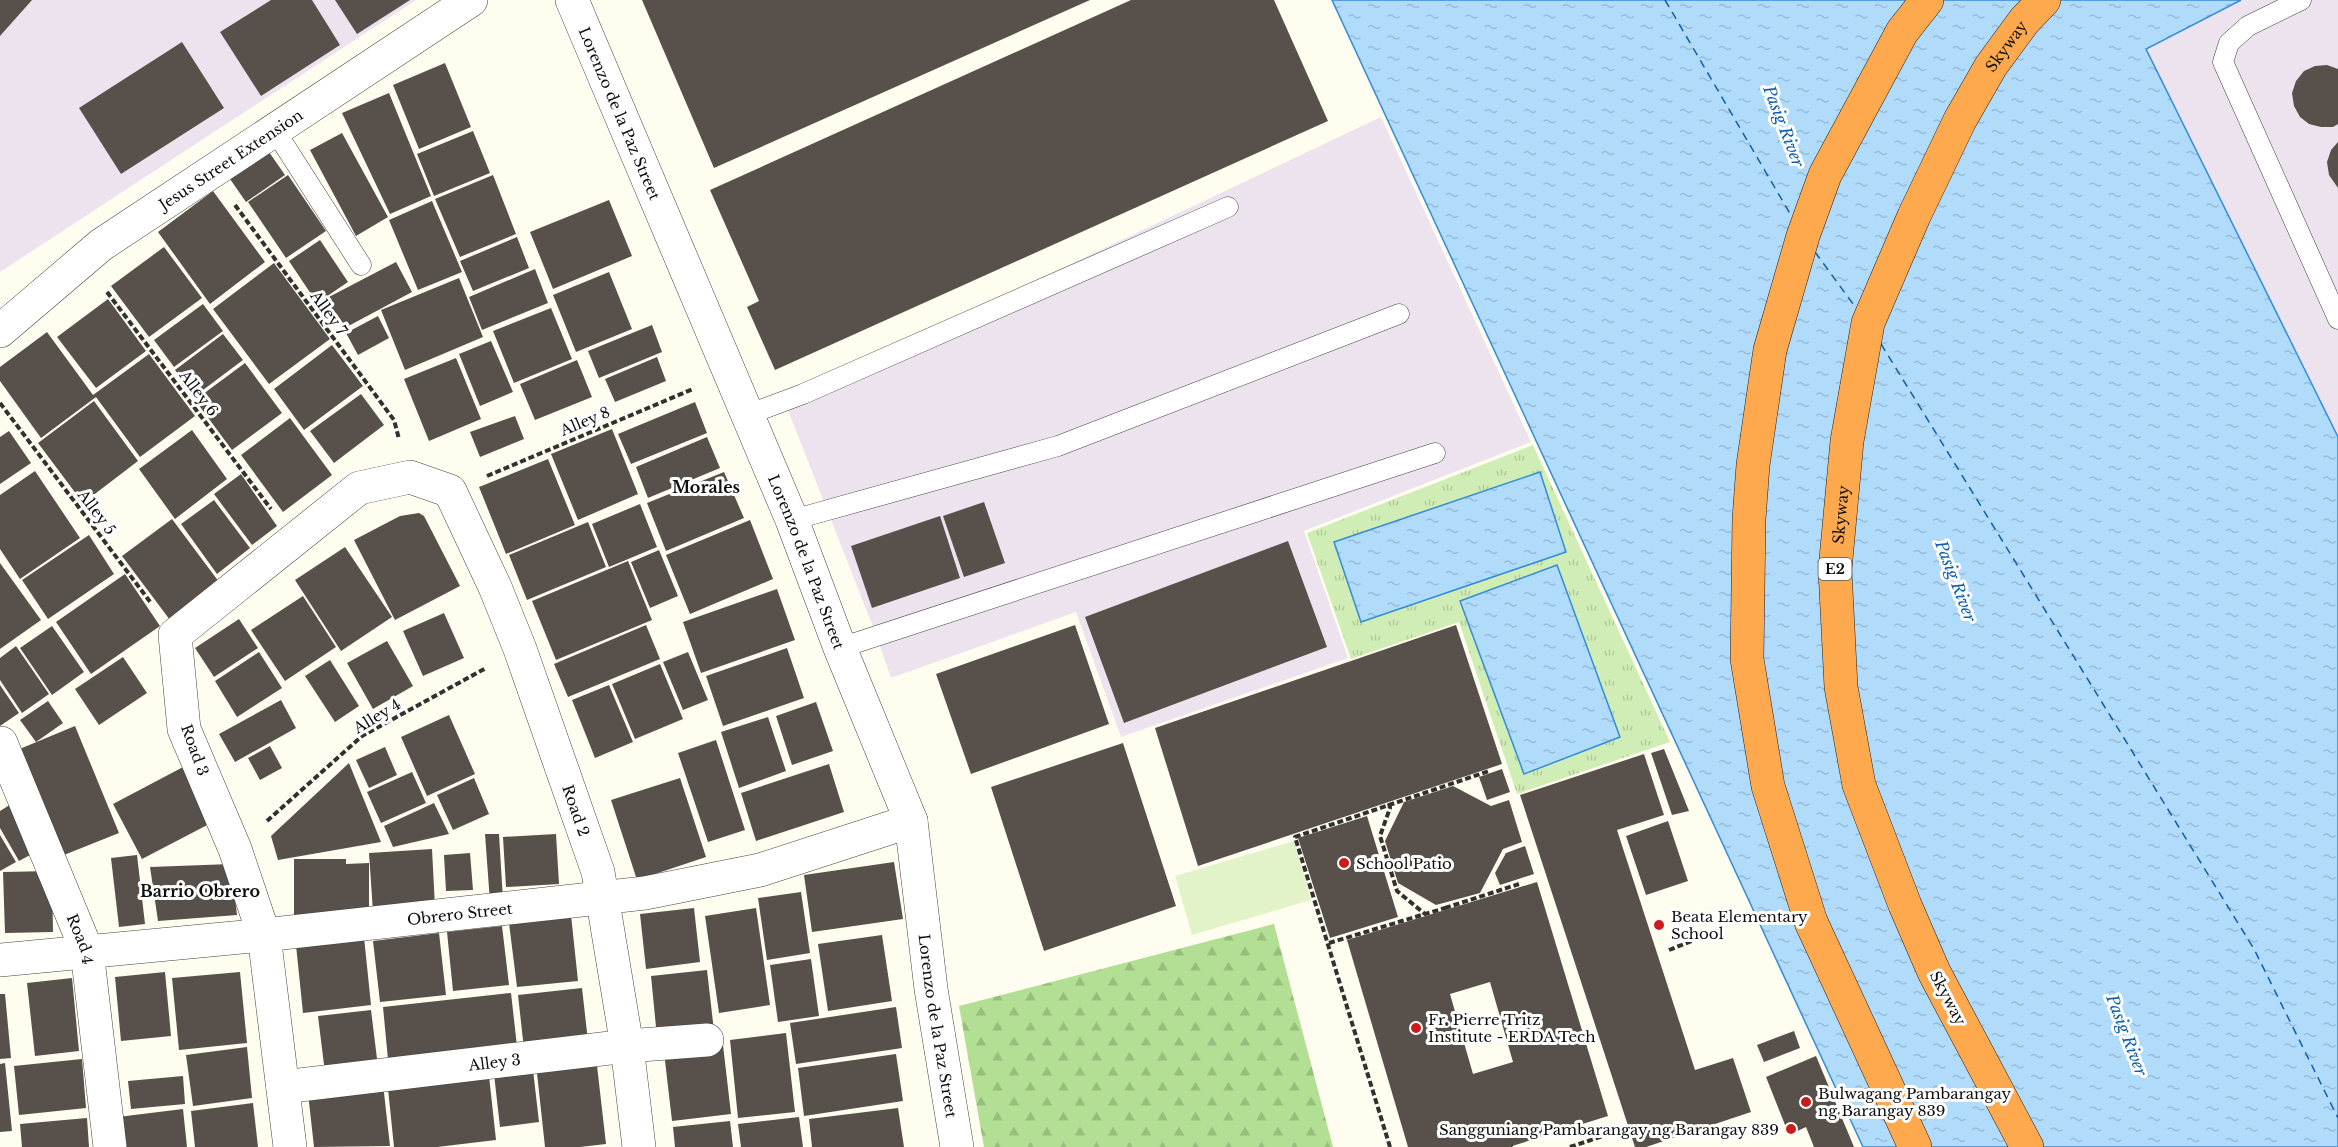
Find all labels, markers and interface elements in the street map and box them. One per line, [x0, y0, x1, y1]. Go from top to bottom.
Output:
street label: Skyway [1981, 16, 2031, 75]
street label: Lorenzo de la Paz Street [575, 24, 665, 203]
water label: Pasig River [1759, 82, 1809, 170]
street label: Jesus Street Extension [153, 105, 306, 215]
street label: Alley 7 [306, 286, 352, 339]
street label: Alley 6 [175, 365, 222, 420]
street label: Alley 8 [556, 402, 613, 440]
street label: Lorenzo de la Paz Street [764, 472, 849, 652]
district label: Morales [672, 477, 740, 497]
street label: Skyway [1828, 484, 1852, 545]
street label: Alley 5 [73, 485, 120, 538]
water label: Pasig River [1931, 537, 1981, 625]
road number: E2 [1818, 558, 1852, 580]
street label: Alley 4 [349, 694, 404, 738]
street label: Road 3 [177, 722, 213, 778]
street label: Road 2 [559, 782, 594, 839]
place label: School Patio [1356, 854, 1452, 873]
marker: School Patio [1337, 856, 1351, 870]
district label: Barrio Obrero [140, 881, 260, 901]
street label: Obrero Street [406, 898, 514, 929]
place label: Beata Elementary School [1671, 907, 1808, 943]
street label: Road 4 [63, 911, 98, 965]
marker: Beata Elementary School [1652, 918, 1666, 932]
street label: Lorenzo de la Paz Street [915, 933, 962, 1120]
street label: Skyway [1926, 968, 1970, 1029]
water label: Pasig River [2102, 991, 2152, 1079]
place label: Fr. Pierre Tritz Institute - ERDA Tech [1428, 1010, 1595, 1046]
marker: Fr. Pierre Tritz Institute - ERDA Tech [1409, 1021, 1423, 1035]
street label: Alley 3 [466, 1049, 522, 1074]
place label: Bulwagang Pambarangay ng Barangay 839 [1818, 1084, 2011, 1120]
marker: Bulwagang Pambarangay ng Barangay 839 [1799, 1095, 1813, 1109]
place label: Sangguniang Pambarangay ng Barangay 839 [1439, 1120, 1779, 1139]
marker: Sangguniang Pambarangay ng Barangay 839 [1784, 1122, 1798, 1136]

